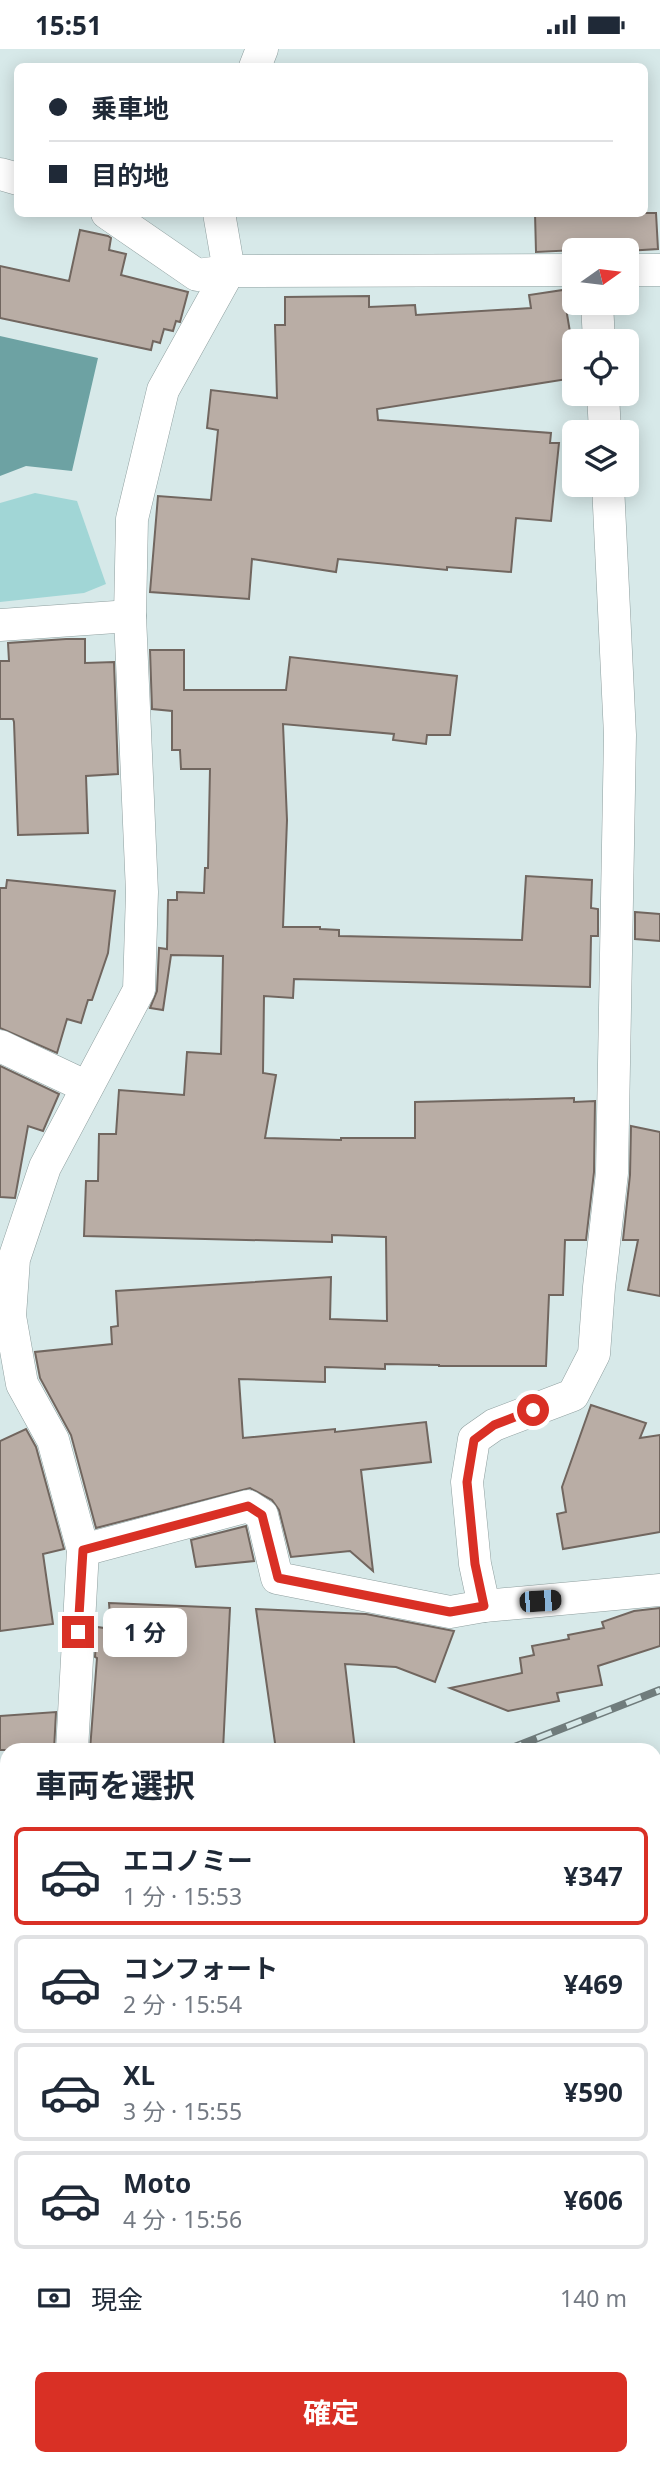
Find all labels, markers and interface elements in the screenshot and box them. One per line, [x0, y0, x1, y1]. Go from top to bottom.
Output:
text: 15:51 [35, 7, 102, 43]
text: 乗車地 [91, 90, 169, 126]
text: 目的地 [91, 157, 169, 193]
north arrow [562, 238, 639, 315]
map controls [562, 238, 639, 497]
button: locate [562, 329, 639, 406]
button: layers [562, 420, 639, 497]
route start [517, 1394, 549, 1426]
car [519, 1589, 562, 1613]
callout: 1 分 [102, 1607, 186, 1657]
route end [62, 1616, 94, 1648]
text: 1 分 [124, 1616, 166, 1648]
text: 車両を選択 [35, 1763, 195, 1806]
text: エコノミー [123, 1842, 253, 1878]
icon: car [39, 1845, 102, 1908]
text: ¥347 [564, 1858, 623, 1894]
text: 1 分 · 15:53 [123, 1880, 242, 1912]
text: コンフォート [123, 1950, 278, 1986]
icon: car [39, 1953, 102, 2016]
text: ¥469 [564, 1966, 623, 2002]
text: 2 分 · 15:54 [123, 1988, 242, 2020]
text: XL [123, 2057, 155, 2093]
icon: car [39, 2061, 102, 2124]
text: ¥590 [564, 2074, 623, 2110]
text: 3 分 · 15:55 [123, 2095, 242, 2127]
text: Moto [123, 2165, 191, 2201]
icon: car [39, 2169, 102, 2232]
text: ¥606 [564, 2182, 623, 2218]
text: 4 分 · 15:56 [123, 2203, 242, 2235]
icon: cash [35, 2279, 73, 2317]
text: 現金 [91, 2281, 143, 2317]
text: 140 m [560, 2282, 627, 2314]
button: 確定 [35, 2372, 627, 2452]

